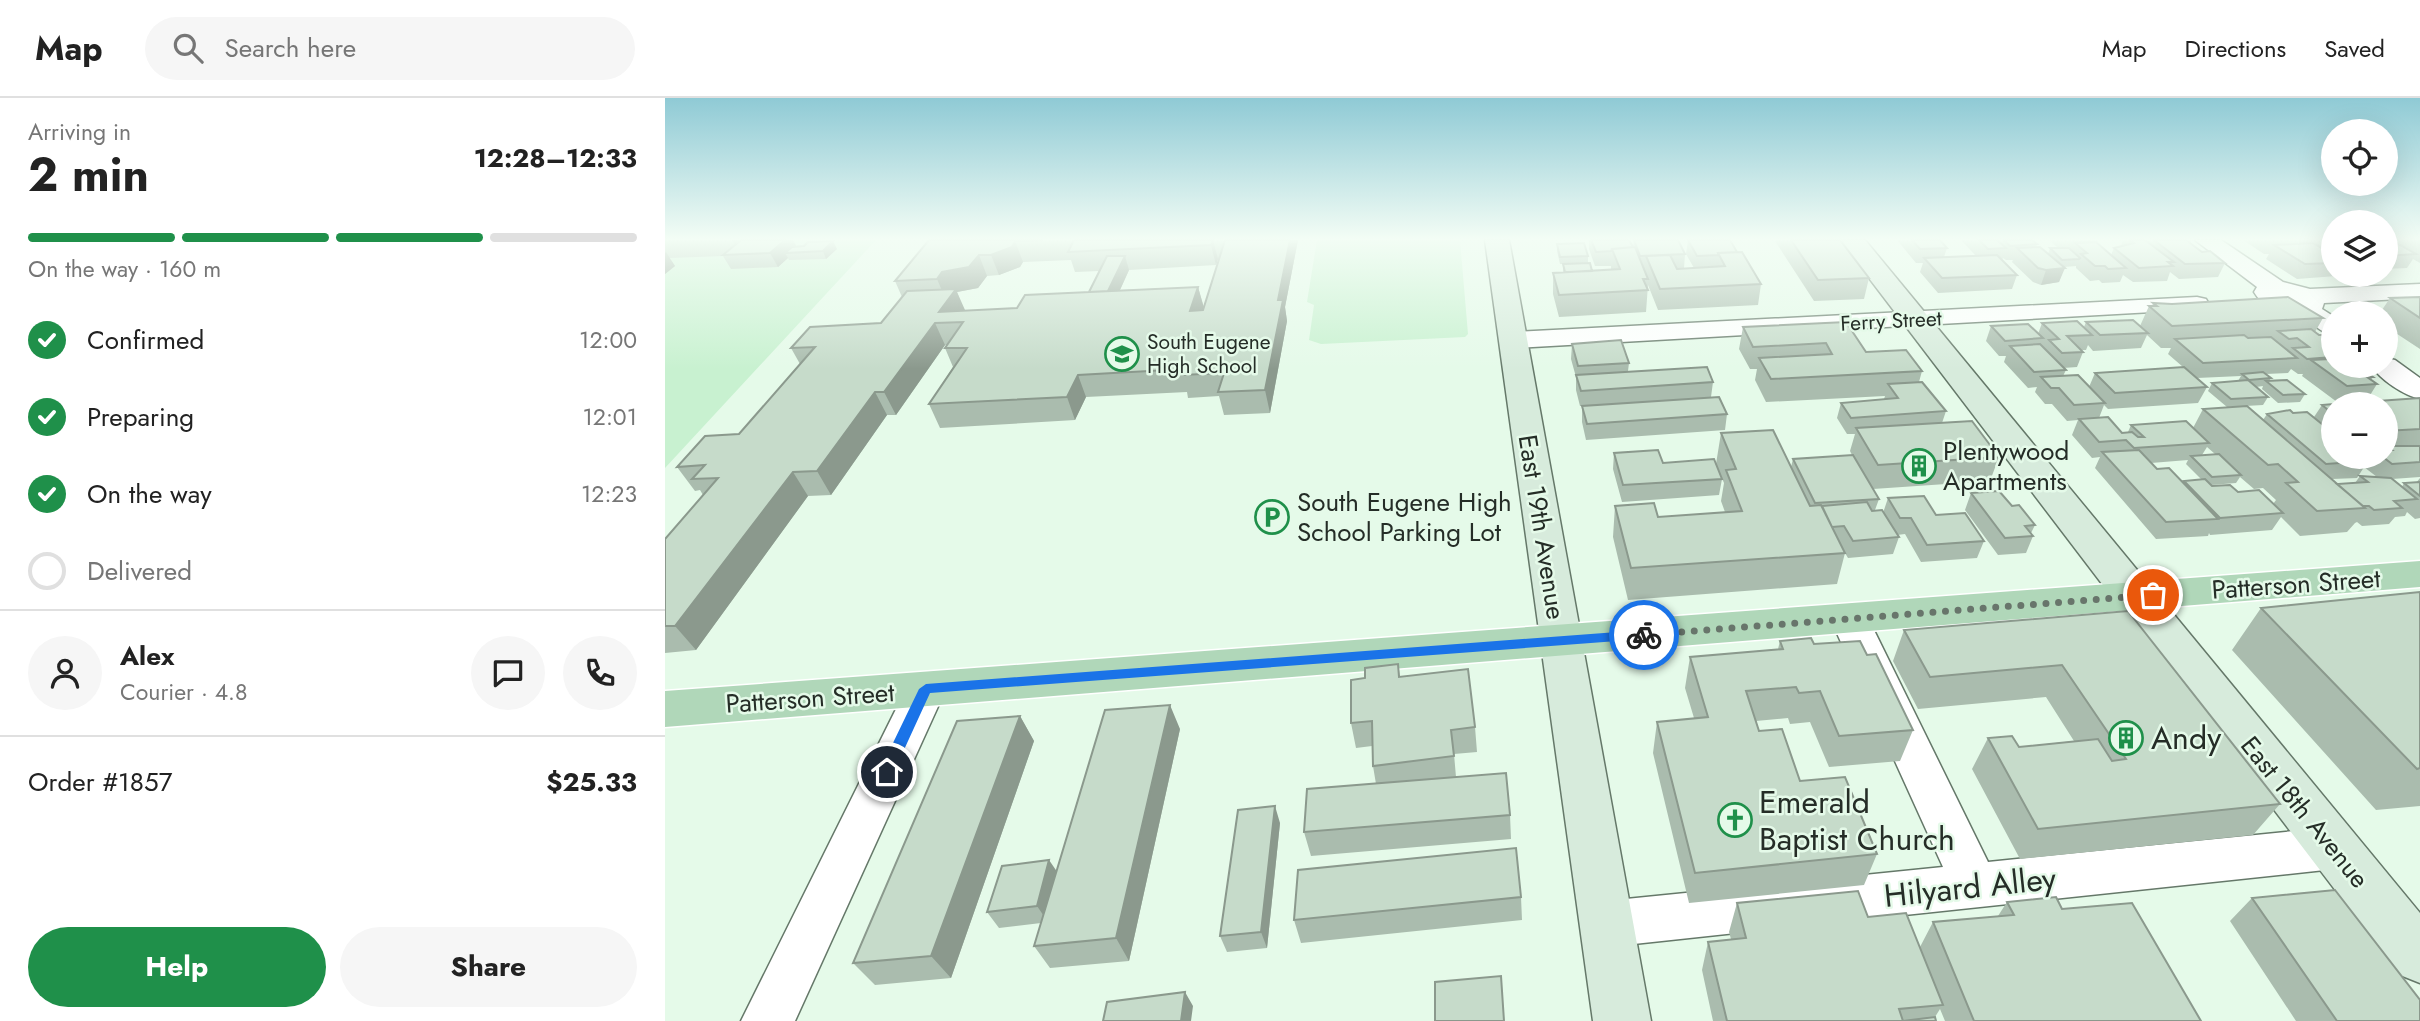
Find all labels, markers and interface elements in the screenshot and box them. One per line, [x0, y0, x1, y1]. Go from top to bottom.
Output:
search box [145, 17, 635, 80]
text: Map [35, 25, 103, 72]
icon: search [169, 29, 207, 67]
text: Search here [225, 29, 356, 67]
text: Map [2102, 31, 2147, 66]
text: Directions [2185, 31, 2286, 66]
text: Saved [2324, 31, 2385, 66]
text: Arriving in [28, 115, 131, 149]
map controls [2321, 119, 2398, 469]
button: locate [2321, 119, 2398, 196]
text: 12:28–12:33 [474, 139, 637, 177]
text: 2 min [28, 142, 149, 208]
button: layers [2321, 210, 2398, 287]
text: On the way · 160 m [28, 252, 221, 286]
button: + [2321, 301, 2398, 378]
street label: Ferry Street [1840, 303, 1942, 339]
icon: check [28, 321, 66, 359]
text: Confirmed [87, 321, 204, 359]
text: 12:00 [579, 323, 637, 357]
place label: South Eugene High School [1147, 327, 1271, 381]
school or university icon: South Eugene High School [1103, 335, 1141, 373]
button: − [2321, 392, 2398, 469]
icon: check [28, 398, 66, 436]
text: Preparing [87, 398, 194, 436]
text: 12:01 [583, 400, 637, 434]
street label: East 19th Avenue [1509, 432, 1575, 622]
place label: Plentywood Apartments [1943, 432, 2069, 500]
building icon: Plentywood Apartments [1900, 447, 1938, 485]
icon: check [28, 475, 66, 513]
text: On the way [87, 475, 212, 513]
text: 12:23 [581, 477, 637, 511]
place label: South Eugene High School Parking Lot [1297, 483, 1512, 551]
parking icon: South Eugene High School Parking Lot [1253, 498, 1291, 536]
text: Delivered [87, 552, 192, 590]
street label: Patterson Street [2210, 559, 2382, 609]
pin [2123, 565, 2183, 625]
icon: bag [2134, 576, 2172, 614]
courier [1609, 600, 1679, 670]
icon: bike [1625, 616, 1663, 654]
button: person [28, 636, 102, 710]
button: chat [471, 636, 545, 710]
button: phone [563, 636, 637, 710]
text: Alex [120, 637, 174, 675]
street label: Patterson Street [724, 673, 896, 723]
text: Courier · 4.8 [120, 675, 248, 709]
place label: Andy [2151, 715, 2222, 761]
building icon: Andy [2107, 719, 2145, 757]
street label: East 18th Avenue [2232, 728, 2378, 896]
pin [857, 742, 917, 802]
icon: home [868, 753, 906, 791]
text: Order #1857 [28, 763, 172, 801]
text: $25.33 [546, 763, 637, 801]
place label: Emerald Baptist Church [1759, 779, 1955, 862]
church icon: Emerald Baptist Church [1716, 801, 1754, 839]
street label: Hilyard Alley [1882, 855, 2059, 919]
button: Help [28, 927, 326, 1007]
button: Share [340, 927, 637, 1007]

